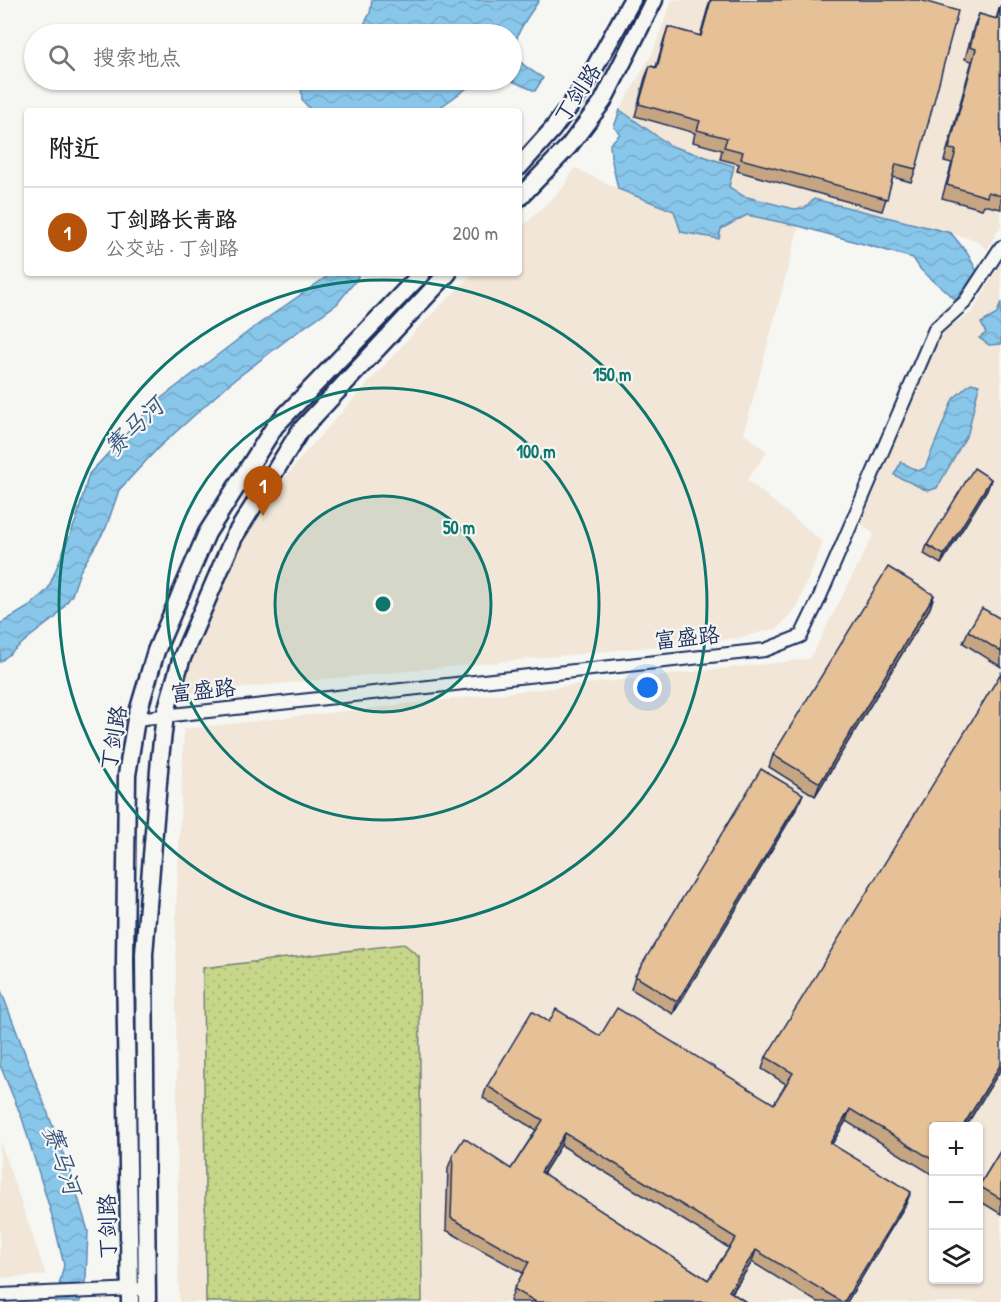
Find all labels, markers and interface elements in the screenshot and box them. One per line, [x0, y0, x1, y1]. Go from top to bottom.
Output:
search box [24, 24, 522, 90]
icon: search [45, 41, 78, 74]
text: 搜索地点 [93, 42, 181, 72]
street label: 丁剑路 [546, 57, 608, 129]
text: 附近 [48, 130, 100, 165]
text: 丁剑路长青路 [105, 204, 237, 234]
text: 1 [64, 219, 71, 246]
text: 200 m [453, 219, 498, 246]
text: 公交站 · 丁剑路 [105, 234, 238, 261]
text: 150 m [593, 362, 631, 387]
water label: 赛马河 [96, 387, 173, 463]
text: 100 m [516, 439, 556, 464]
pin: 1 [244, 466, 282, 516]
text: 50 m [443, 515, 475, 540]
centre of rings [373, 594, 393, 614]
street label: 富盛路 [653, 619, 721, 655]
street label: 富盛路 [169, 672, 237, 708]
your location [633, 673, 662, 702]
street label: 丁剑路 [92, 703, 134, 773]
water label: 赛马河 [36, 1120, 91, 1203]
map controls [929, 1122, 983, 1284]
button: + [929, 1122, 983, 1176]
button: − [929, 1176, 983, 1230]
street label: 丁剑路 [91, 1194, 123, 1260]
button: layers [929, 1230, 983, 1284]

